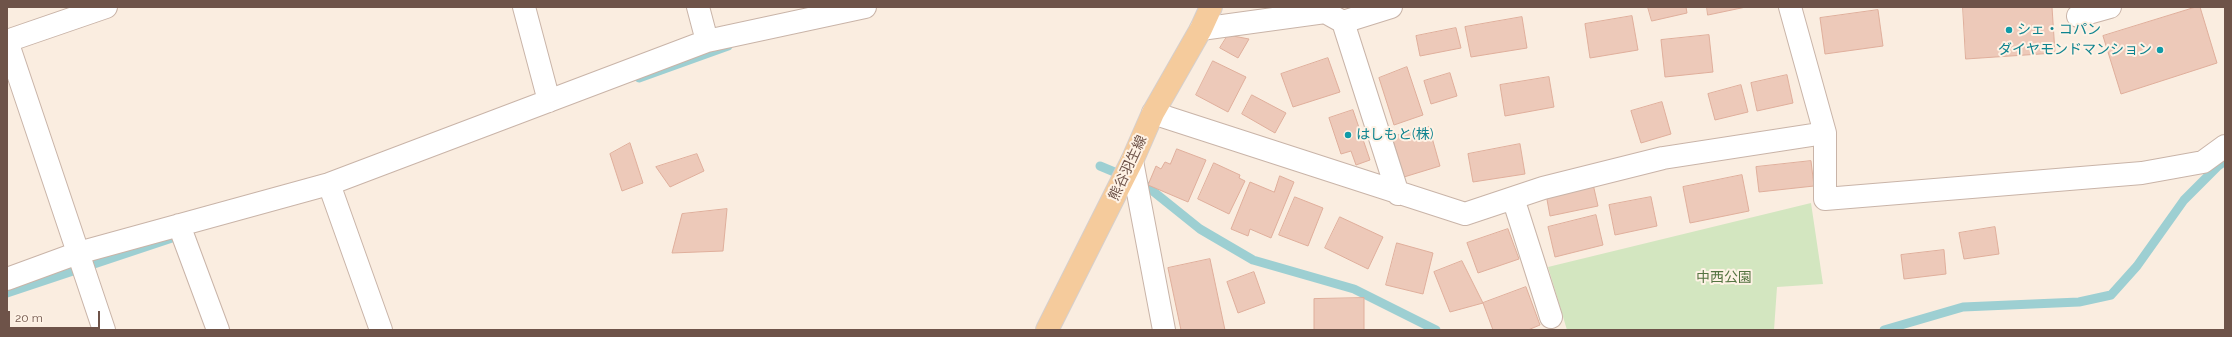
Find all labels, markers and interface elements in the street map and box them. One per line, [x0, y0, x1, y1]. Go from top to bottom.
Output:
place label: シェ・コパン [2017, 22, 2101, 38]
marker: シェ・コパン [2004, 25, 2014, 35]
place label: ダイヤモンドマンション [1998, 42, 2152, 58]
marker: ダイヤモンドマンション [2155, 45, 2165, 55]
place label: はしもと(株) [1356, 127, 1434, 143]
marker: はしもと(株) [1343, 130, 1353, 140]
street label: 熊谷羽生線 [1106, 133, 1150, 203]
park label: 中西公園 [1696, 270, 1752, 286]
scale bar [10, 303, 102, 329]
text: 20 m [15, 311, 43, 325]

